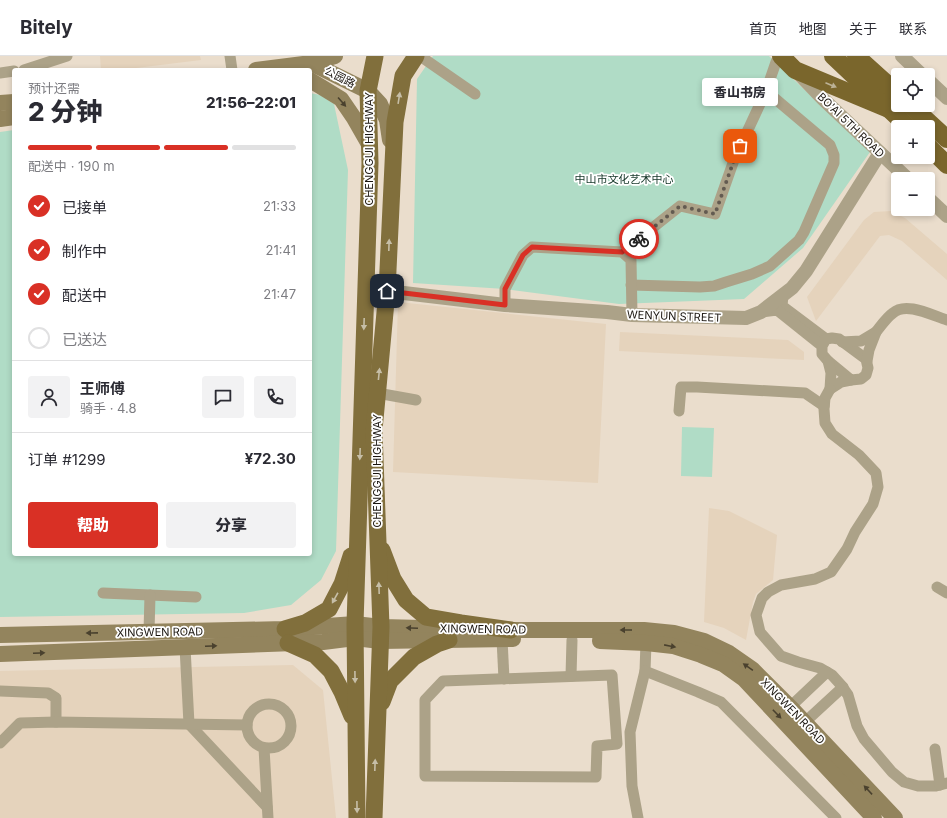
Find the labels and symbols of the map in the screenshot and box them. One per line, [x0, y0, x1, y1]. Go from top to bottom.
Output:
street label: 公园路 [322, 63, 358, 91]
callout: 香山书房 [702, 78, 778, 106]
one-way arrow [825, 82, 836, 88]
street label: BO'AI 5TH ROAD [815, 90, 887, 160]
street label: CHENGGUI HIGHWAY [362, 92, 376, 206]
one-way arrow [397, 92, 403, 104]
one-way arrow [337, 97, 346, 107]
pin [723, 129, 757, 163]
park label: 中山市文化艺术中心 [575, 172, 674, 186]
courier [619, 219, 659, 259]
one-way arrow [386, 239, 393, 251]
pin [370, 274, 404, 308]
street label: WENYUN STREET [627, 307, 721, 325]
one-way arrow [361, 318, 368, 330]
one-way arrow [376, 368, 382, 380]
street label: CHENGGUI HIGHWAY [370, 414, 384, 528]
one-way arrow [357, 448, 363, 461]
one-way arrow [376, 581, 382, 594]
one-way arrow [332, 592, 338, 604]
street label: XINGWEN ROAD [440, 621, 526, 637]
street label: XINGWEN ROAD [117, 624, 203, 640]
one-way arrow [405, 625, 418, 631]
one-way arrow [619, 627, 632, 633]
one-way arrow [85, 630, 98, 636]
one-way arrow [205, 643, 218, 649]
one-way arrow [664, 643, 676, 649]
one-way arrow [33, 650, 46, 656]
one-way arrow [743, 662, 754, 671]
one-way arrow [352, 671, 358, 684]
street label: XINGWEN ROAD [758, 675, 828, 747]
one-way arrow [772, 709, 782, 719]
one-way arrow [372, 759, 379, 771]
one-way arrow [864, 785, 873, 794]
one-way arrow [354, 801, 360, 814]

